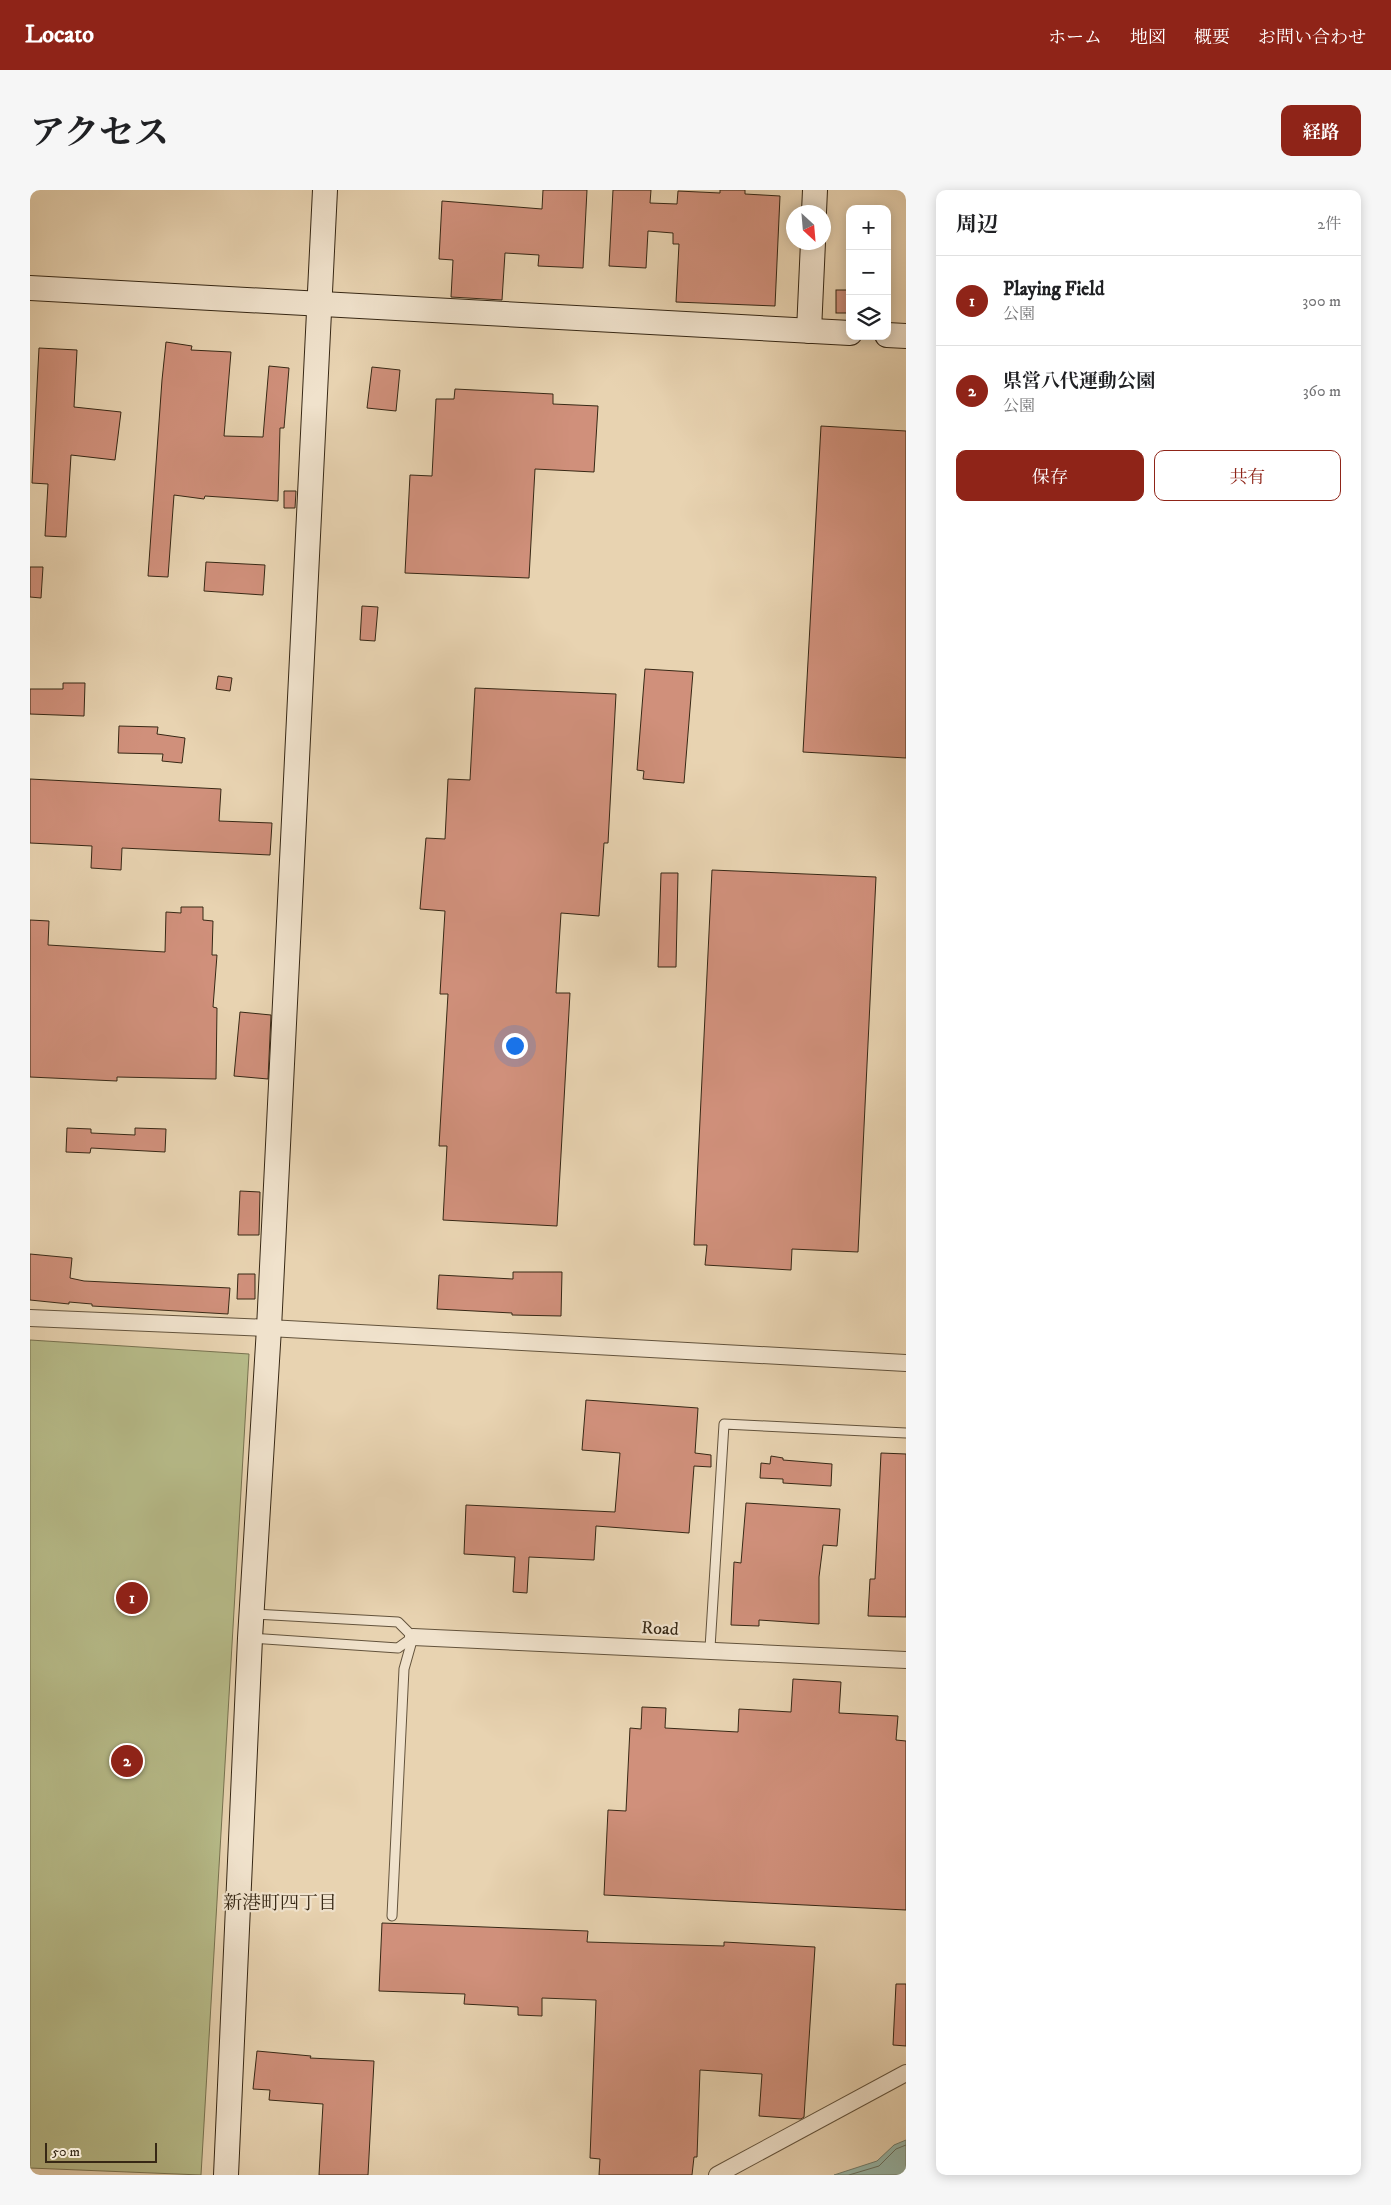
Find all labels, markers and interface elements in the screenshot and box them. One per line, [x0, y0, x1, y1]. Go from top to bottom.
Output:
text: Locato [25, 20, 94, 50]
text: ホーム [1048, 27, 1102, 49]
text: 地図 [1130, 27, 1166, 49]
text: 概要 [1194, 27, 1230, 49]
text: お問い合わせ [1258, 27, 1366, 49]
button: 経路 [1281, 105, 1361, 156]
text: アクセス [30, 112, 169, 156]
north arrow [786, 205, 831, 250]
map controls [846, 205, 891, 340]
button: + [846, 205, 891, 250]
text: 周辺 [956, 212, 998, 238]
text: 2件 [1317, 214, 1341, 234]
button: − [846, 250, 891, 295]
text: Playing Field [1003, 278, 1104, 301]
text: 1 [969, 291, 975, 311]
text: 300 m [1302, 291, 1341, 311]
button: layers [846, 295, 891, 340]
text: 公園 [1003, 304, 1035, 324]
text: 県営八代運動公園 [1003, 370, 1155, 393]
text: 2 [968, 381, 976, 401]
text: 360 m [1303, 381, 1341, 401]
text: 公園 [1003, 396, 1035, 416]
button: 保存 [956, 450, 1144, 501]
button: 共有 [1154, 450, 1341, 501]
your location [502, 1033, 528, 1059]
pin: 1 [116, 1579, 148, 1617]
street label: Road [641, 1617, 679, 1641]
pin: 2 [111, 1742, 143, 1780]
district label: 新港町四丁目 [223, 1892, 337, 1915]
scale bar [45, 2140, 158, 2163]
text: 50 m [52, 2143, 80, 2161]

